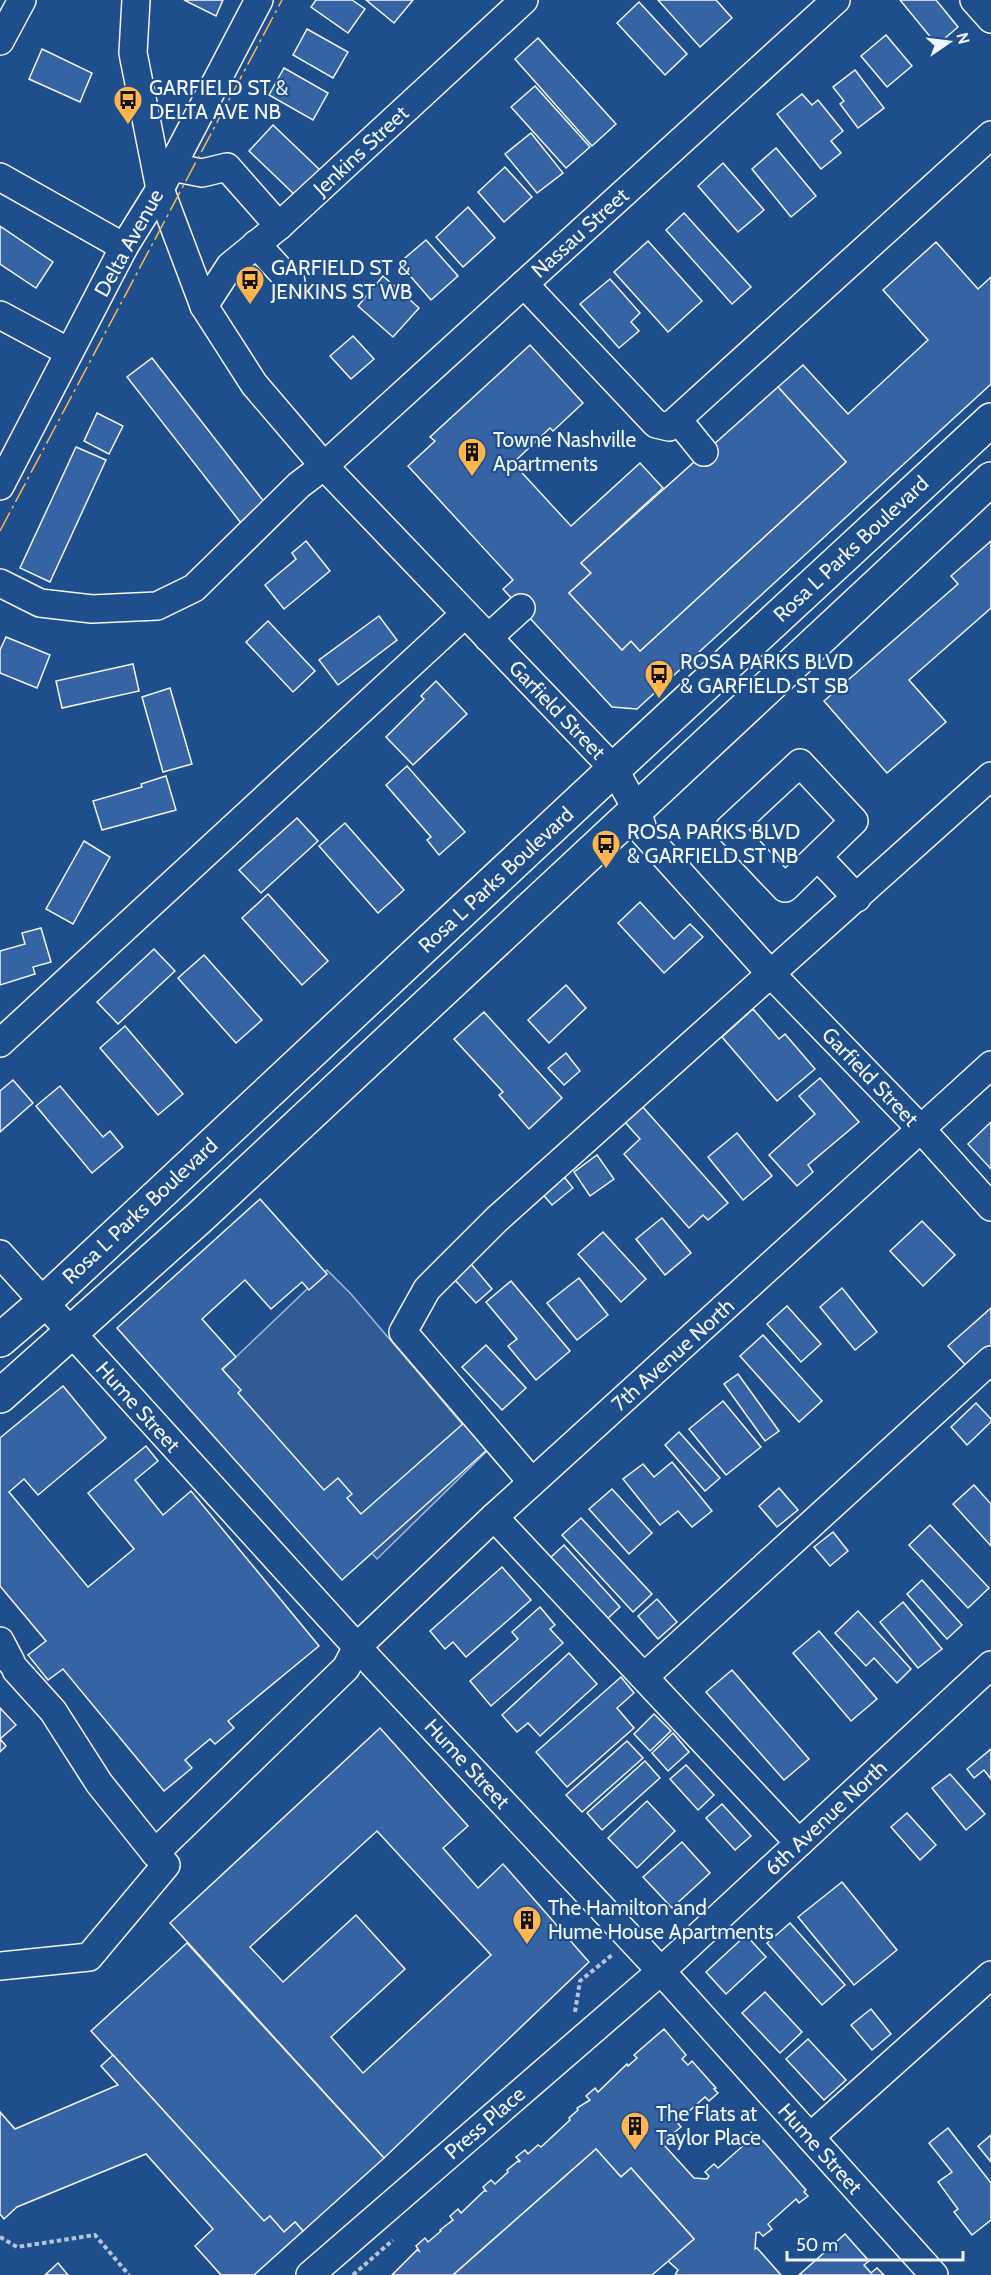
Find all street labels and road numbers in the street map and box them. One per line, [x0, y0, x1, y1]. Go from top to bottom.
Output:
street label: Jenkins Street [307, 100, 413, 202]
street label: Nassau Street [526, 183, 633, 283]
street label: Delta Avenue [89, 184, 169, 301]
street label: Rosa L Parks Boulevard [768, 470, 933, 627]
street label: Garfield Street [504, 655, 611, 764]
street label: Rosa L Parks Boulevard [413, 801, 578, 958]
street label: Garfield Street [817, 1022, 924, 1131]
street label: Rosa L Parks Boulevard [57, 1132, 222, 1289]
street label: 7th Avenue North [606, 1293, 739, 1416]
street label: Hume Street [91, 1356, 186, 1457]
street label: Hume Street [420, 1714, 515, 1814]
street label: 6th Avenue North [760, 1755, 892, 1881]
street label: Press Place [439, 2081, 530, 2164]
street label: Hume Street [773, 2098, 868, 2199]

